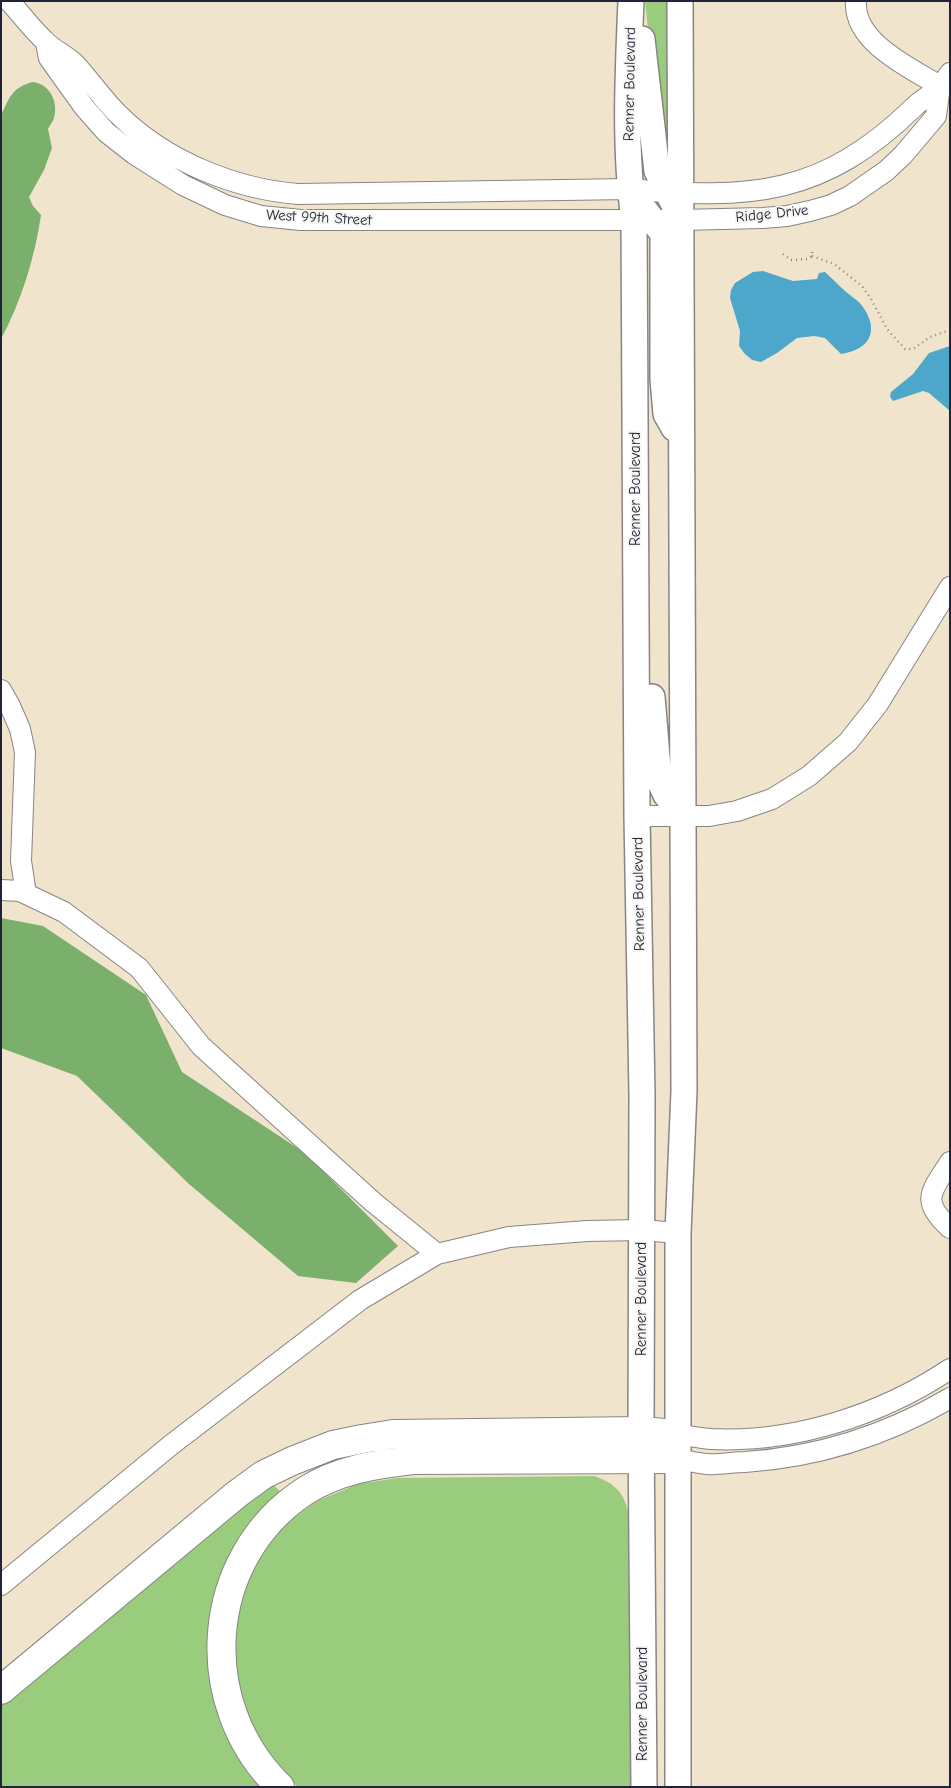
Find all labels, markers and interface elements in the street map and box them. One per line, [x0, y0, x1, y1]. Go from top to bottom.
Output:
street label: Renner Boulevard [620, 27, 640, 141]
street label: Ridge Drive [735, 201, 809, 227]
street label: West 99th Street [266, 206, 372, 230]
street label: Renner Boulevard [627, 432, 645, 546]
street label: Renner Boulevard [629, 837, 649, 951]
street label: Renner Boulevard [633, 1242, 651, 1356]
street label: Renner Boulevard [634, 1647, 652, 1761]

